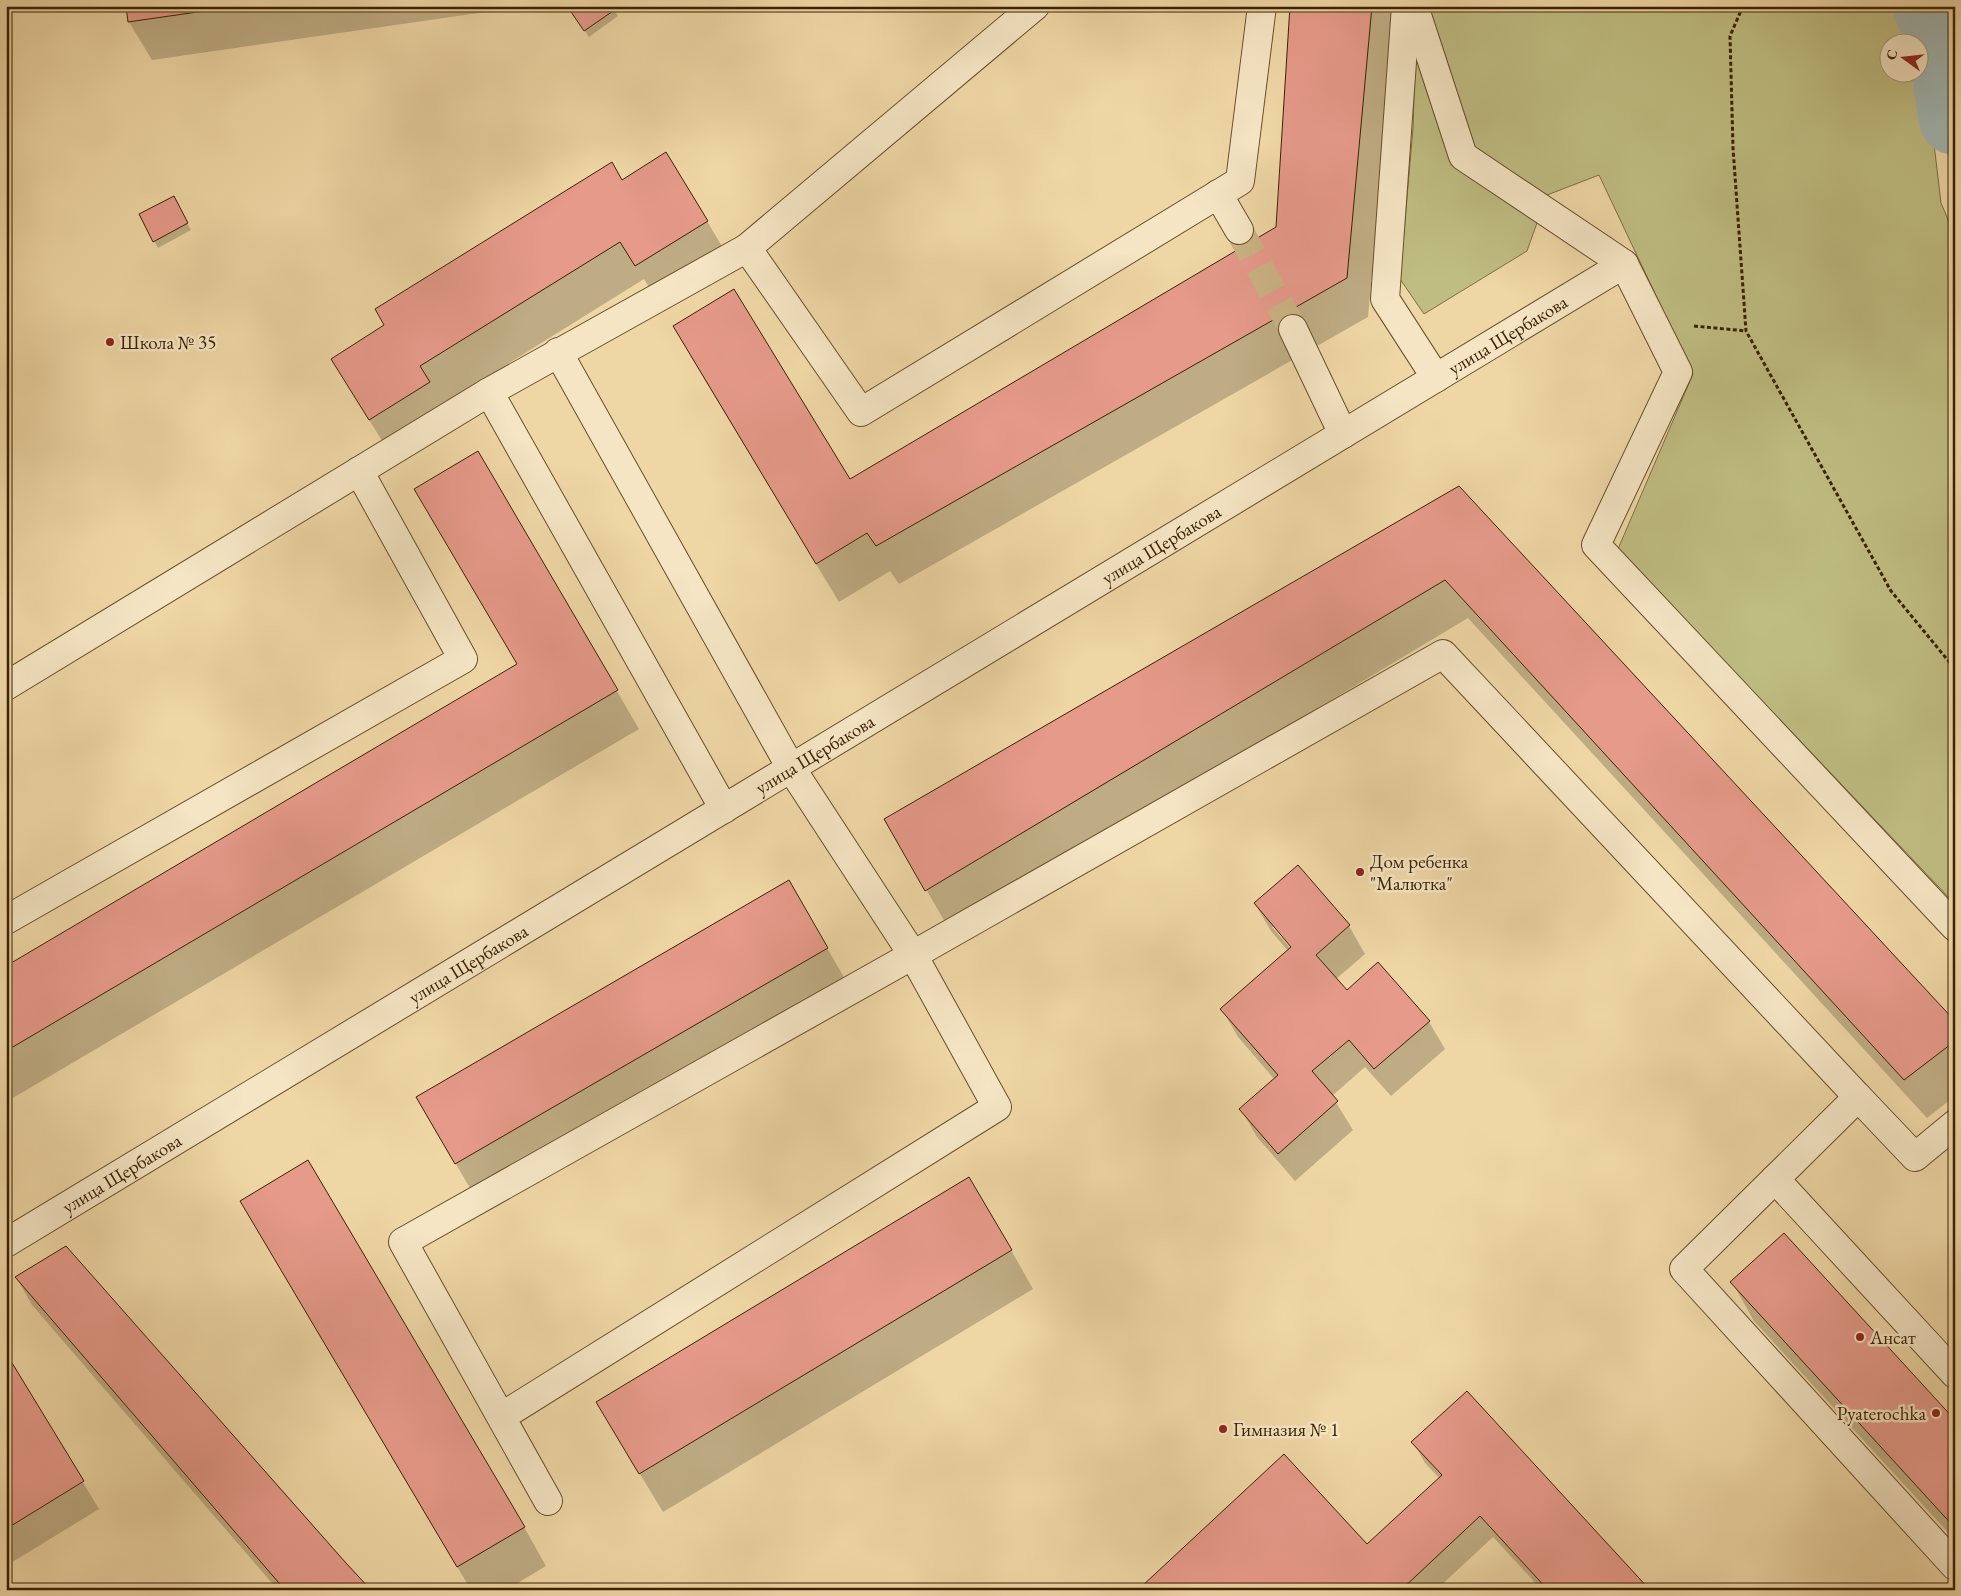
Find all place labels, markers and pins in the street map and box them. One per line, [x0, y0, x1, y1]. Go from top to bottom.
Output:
place label: Школа № 35 [120, 330, 216, 355]
marker: Школа № 35 [104, 336, 116, 348]
place label: Дом ребенка "Малютка" [1370, 849, 1469, 896]
marker: Дом ребенка "Малютка" [1354, 866, 1366, 878]
place label: Ансат [1869, 1325, 1916, 1350]
marker: Ансат [1854, 1331, 1866, 1343]
place label: Pyaterochka [1837, 1401, 1926, 1426]
marker: Pyaterochka [1930, 1407, 1942, 1419]
place label: Гимназия № 1 [1233, 1417, 1339, 1442]
marker: Гимназия № 1 [1217, 1423, 1229, 1435]

